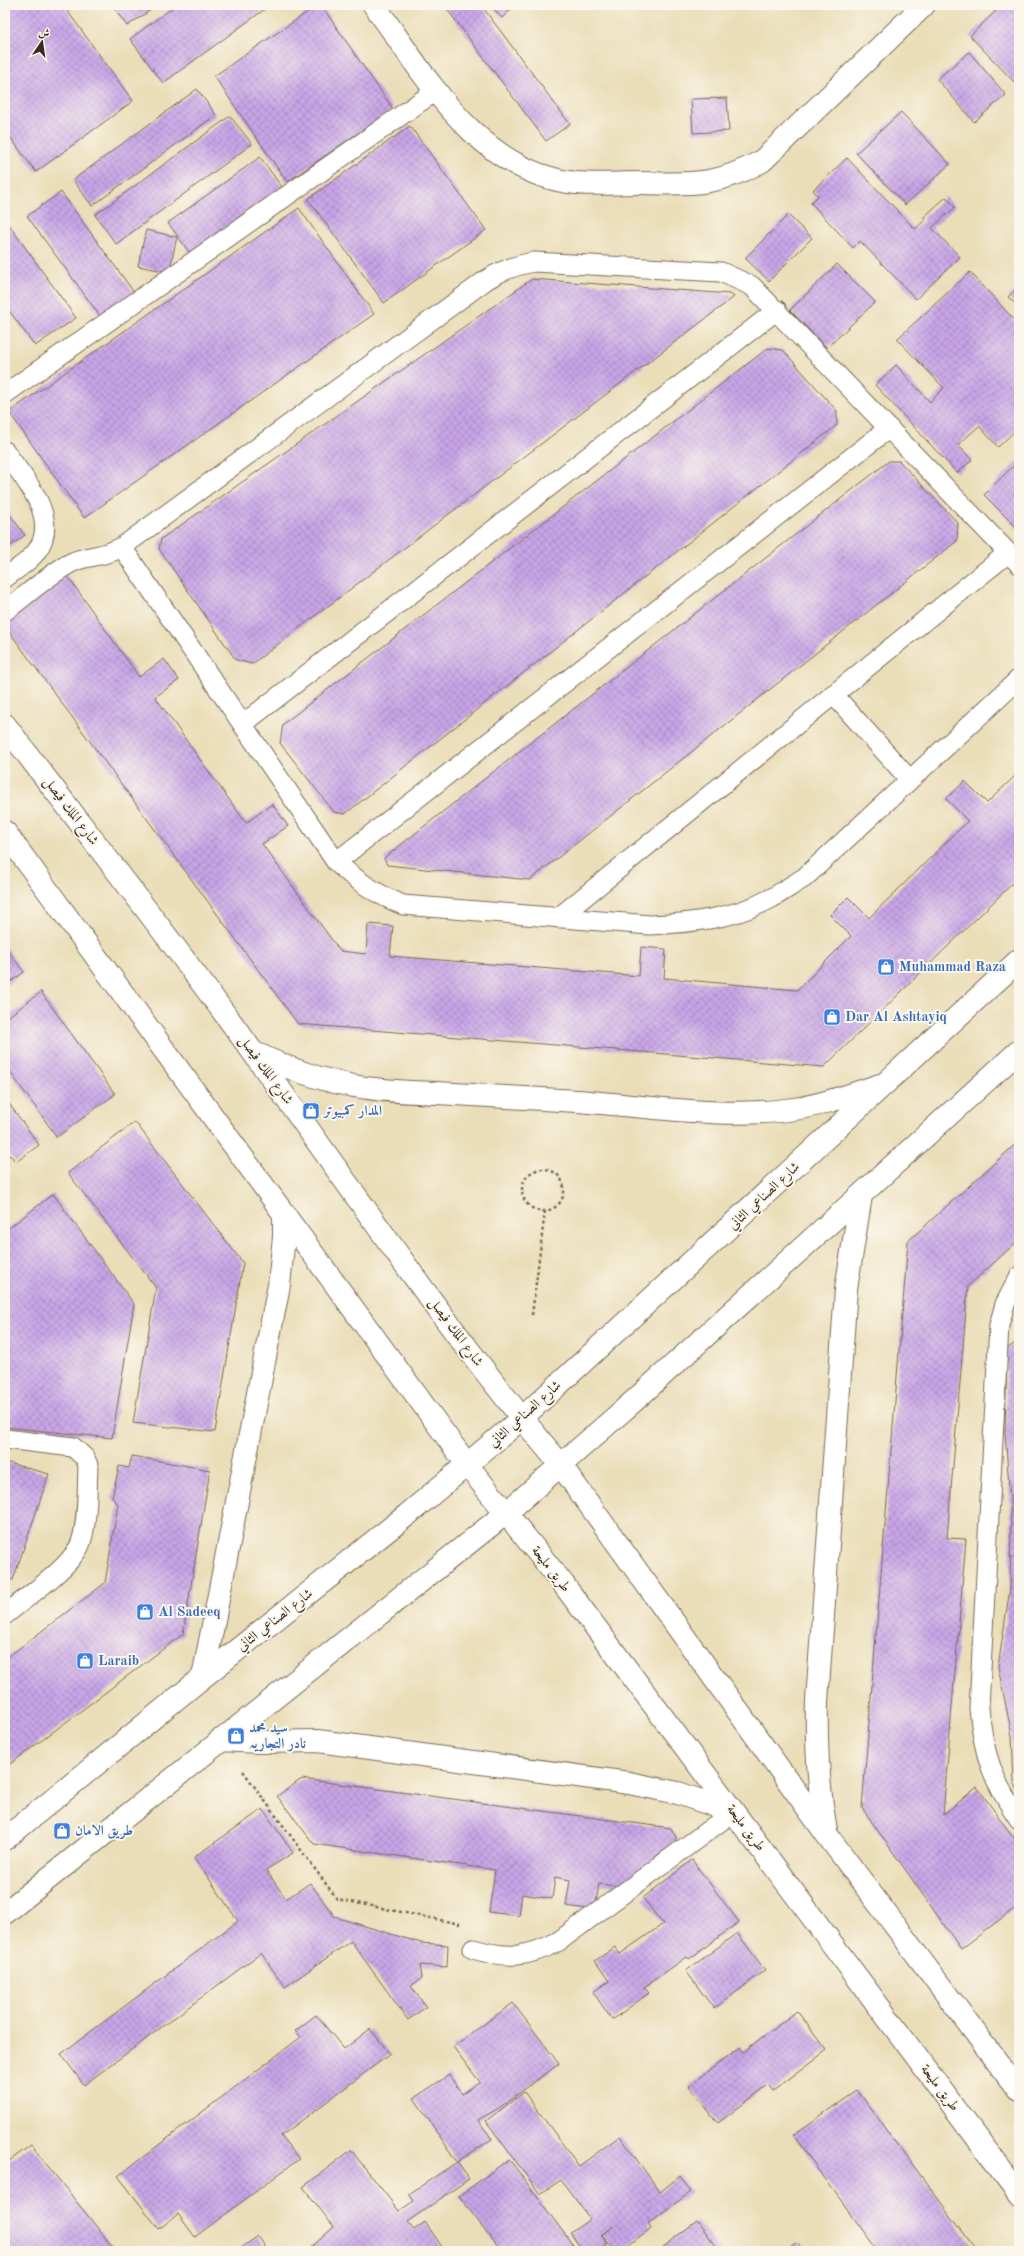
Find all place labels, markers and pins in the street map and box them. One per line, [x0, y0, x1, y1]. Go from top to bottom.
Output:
shop icon: Muhammad Raza [876, 957, 896, 977]
place label: Muhammad Raza [899, 960, 1006, 974]
shop icon: Dar Al Ashtayiq [822, 1007, 842, 1027]
place label: Dar Al Ashtayiq [845, 1010, 947, 1024]
shop icon: المدار کمبیوتر [301, 1101, 321, 1121]
place label: المدار کمبیوتر [322, 1104, 382, 1119]
shop icon: Al Sadeeq [135, 1602, 155, 1622]
place label: Al Sadeeq [158, 1605, 221, 1619]
shop icon: Laraib [75, 1651, 95, 1671]
place label: Laraib [98, 1654, 139, 1668]
place label: سید محمد نادر التجاریہ [249, 1721, 306, 1752]
shop icon: سید محمد نادر التجاریہ [226, 1726, 246, 1746]
shop icon: طریق الامان [52, 1821, 72, 1841]
place label: طریق الامان [75, 1823, 133, 1840]

